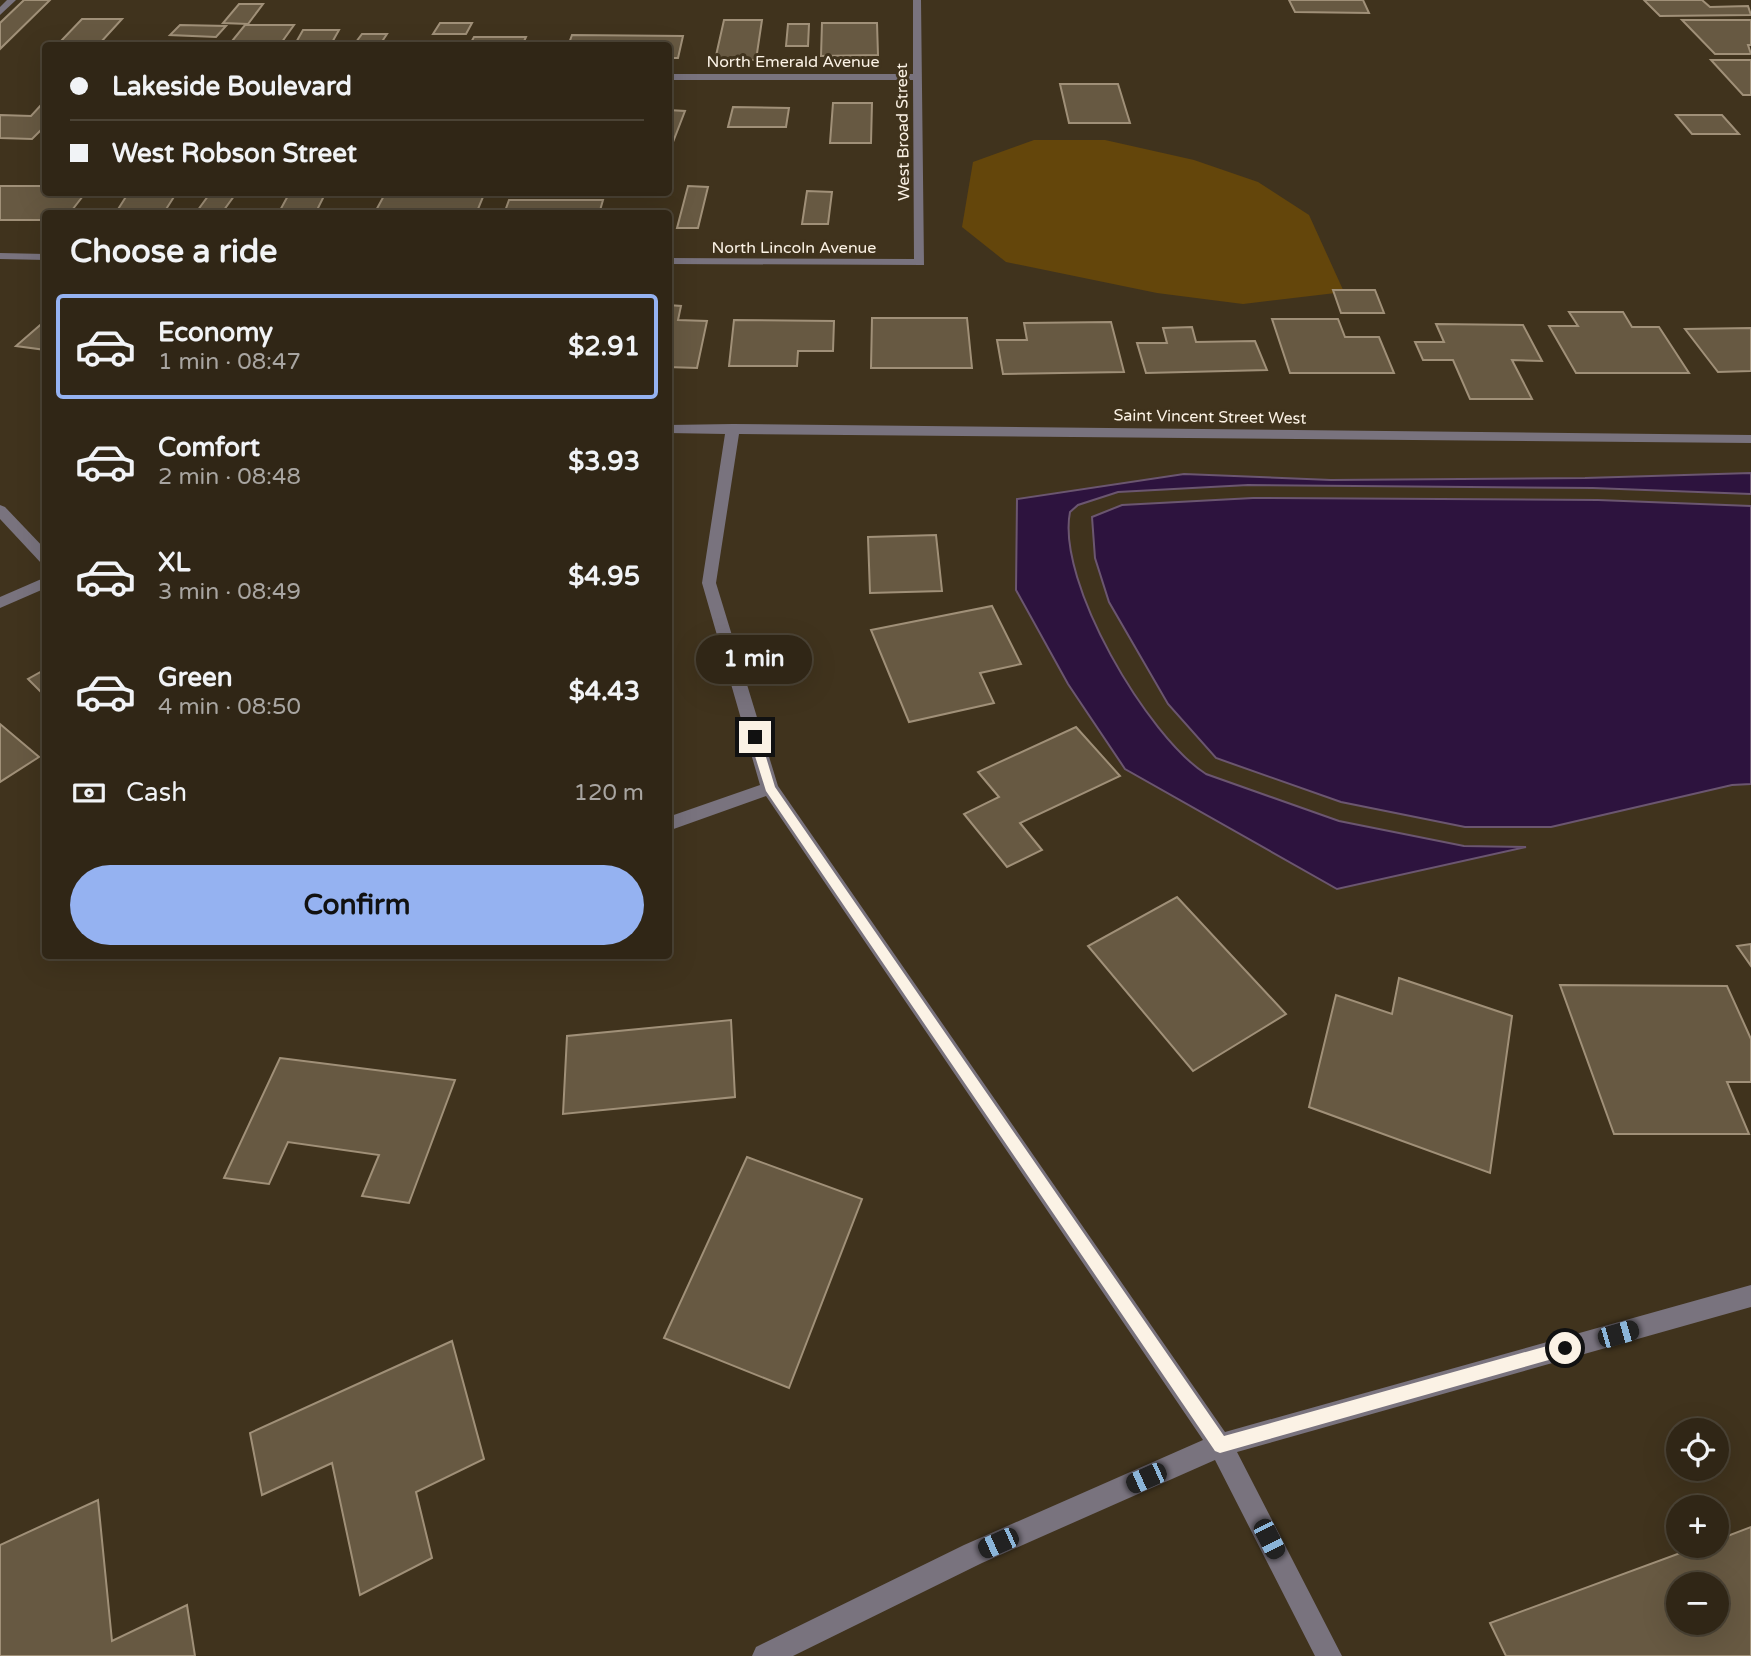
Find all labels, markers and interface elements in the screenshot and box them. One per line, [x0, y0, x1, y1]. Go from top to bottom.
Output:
street label: North Emerald Avenue [707, 52, 879, 72]
street label: West Broad Street [892, 63, 914, 201]
text: Lakeside Boulevard [112, 71, 352, 102]
text: West Robson Street [112, 138, 357, 169]
text: Choose a ride [70, 233, 277, 271]
street label: North Lincoln Avenue [712, 238, 876, 258]
icon: car [74, 315, 137, 378]
text: Economy [158, 317, 273, 348]
text: $2.91 [568, 331, 640, 362]
text: 1 min · 08:47 [158, 348, 301, 376]
street label: Saint Vincent Street West [1113, 405, 1307, 429]
icon: car [74, 430, 137, 493]
text: Comfort [158, 432, 260, 463]
text: $3.93 [568, 446, 640, 477]
text: 2 min · 08:48 [158, 463, 301, 491]
icon: car [74, 545, 137, 608]
text: XL [158, 547, 190, 578]
text: $4.95 [568, 561, 640, 592]
text: 3 min · 08:49 [158, 578, 301, 606]
callout: 1 min [697, 636, 813, 684]
text: 1 min [723, 645, 785, 673]
icon: car [74, 660, 137, 723]
text: Green [158, 662, 233, 693]
text: $4.43 [569, 676, 640, 707]
text: 4 min · 08:50 [158, 693, 301, 721]
route end [739, 721, 771, 753]
icon: cash [70, 774, 108, 812]
text: Cash [126, 777, 187, 808]
text: 120 m [574, 779, 644, 807]
button: Confirm [70, 865, 644, 945]
car [1595, 1318, 1642, 1350]
route start [1549, 1332, 1581, 1364]
map controls [1666, 1418, 1729, 1635]
button: locate [1666, 1418, 1729, 1481]
car [1123, 1460, 1170, 1496]
button: + [1666, 1495, 1729, 1558]
car [1251, 1516, 1288, 1562]
car [975, 1525, 1022, 1561]
button: − [1666, 1572, 1729, 1635]

